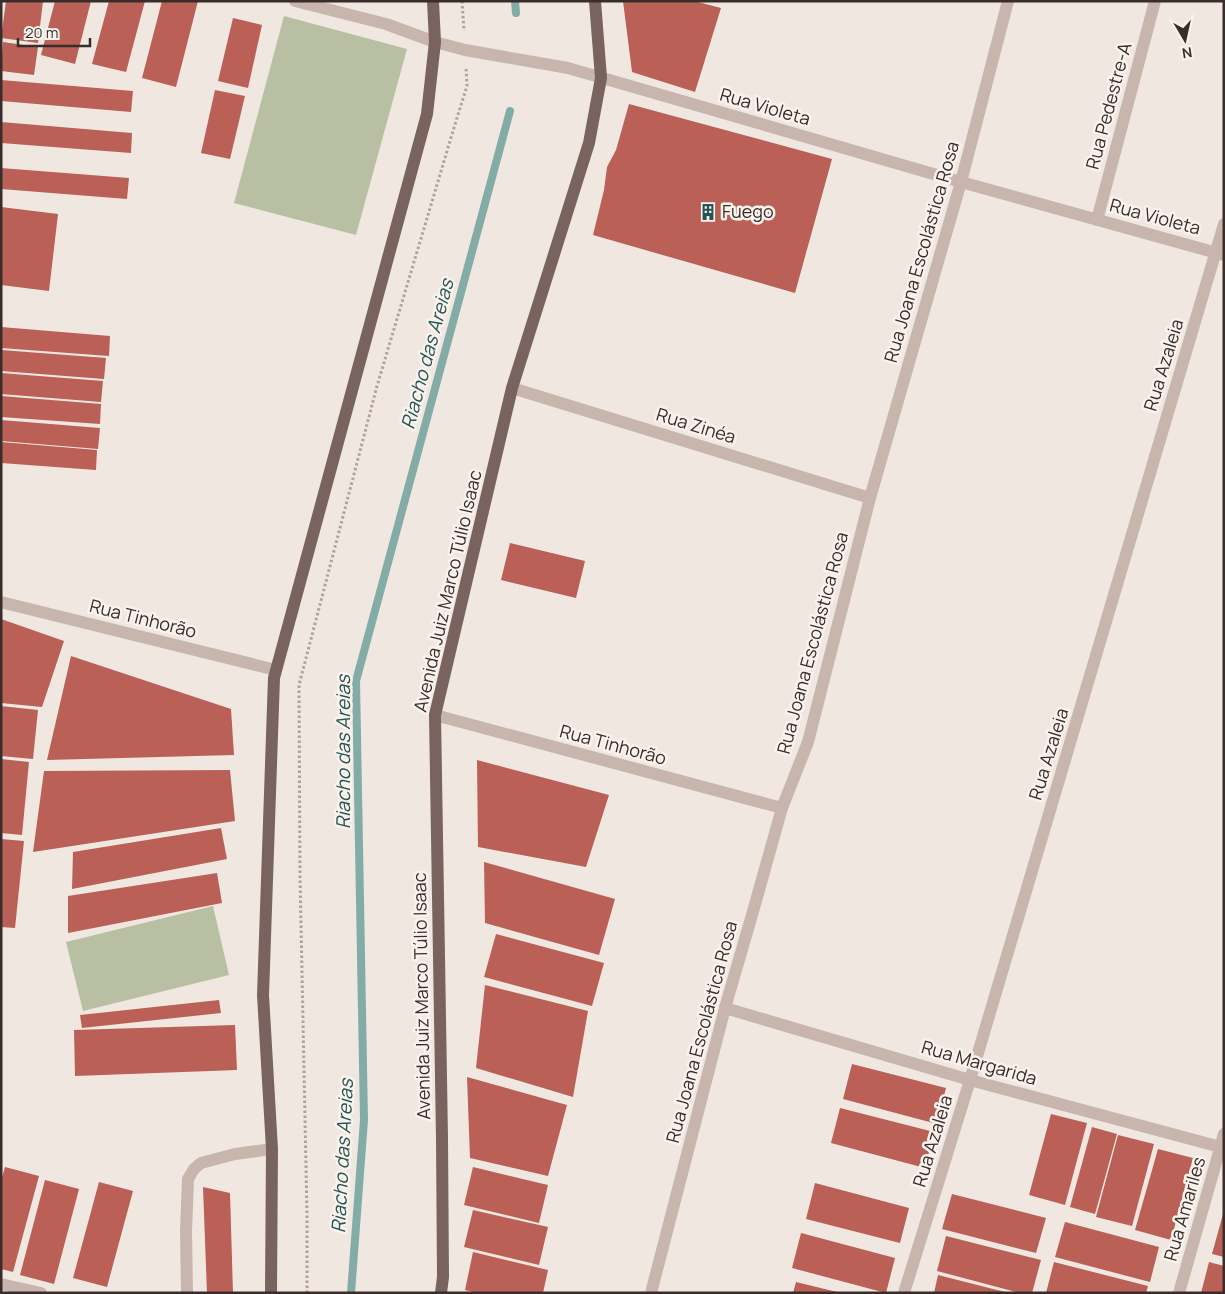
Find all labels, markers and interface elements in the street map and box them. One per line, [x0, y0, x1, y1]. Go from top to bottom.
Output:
scale bar [18, 15, 90, 47]
north arrow [1160, 15, 1210, 65]
text: 20 m [25, 22, 58, 43]
street label: Rua Pedestre-A [1080, 39, 1137, 172]
text: N [1181, 43, 1194, 64]
street label: Rua Violeta [717, 82, 813, 130]
street label: Rua Joana Escolástica Rosa [878, 138, 964, 365]
street label: Rua Violeta [1107, 192, 1203, 240]
place label: Fuego [722, 199, 774, 223]
building icon: Fuego [698, 202, 718, 222]
water label: Riacho das Areias [394, 274, 460, 432]
street label: Rua Azaleia [1138, 316, 1188, 414]
street label: Rua Zinéa [654, 402, 739, 448]
street label: Avenida Juiz Marco Túlio Isaac [408, 468, 487, 714]
street label: Rua Joana Escolástica Rosa [771, 529, 853, 756]
street label: Rua Tinhorão [87, 593, 199, 643]
water label: Riacho das Areias [330, 673, 356, 829]
street label: Rua Azaleia [1023, 705, 1073, 803]
street label: Rua Tinhorão [557, 718, 669, 770]
street label: Avenida Juiz Marco Túlio Isaac [407, 872, 435, 1120]
street label: Rua Joana Escolástica Rosa [660, 918, 742, 1145]
street label: Rua Margarida [919, 1034, 1040, 1090]
water label: Riacho das Areias [325, 1076, 359, 1234]
street label: Rua Azaleia [907, 1092, 957, 1190]
street label: Rua Amariles [1158, 1154, 1210, 1264]

